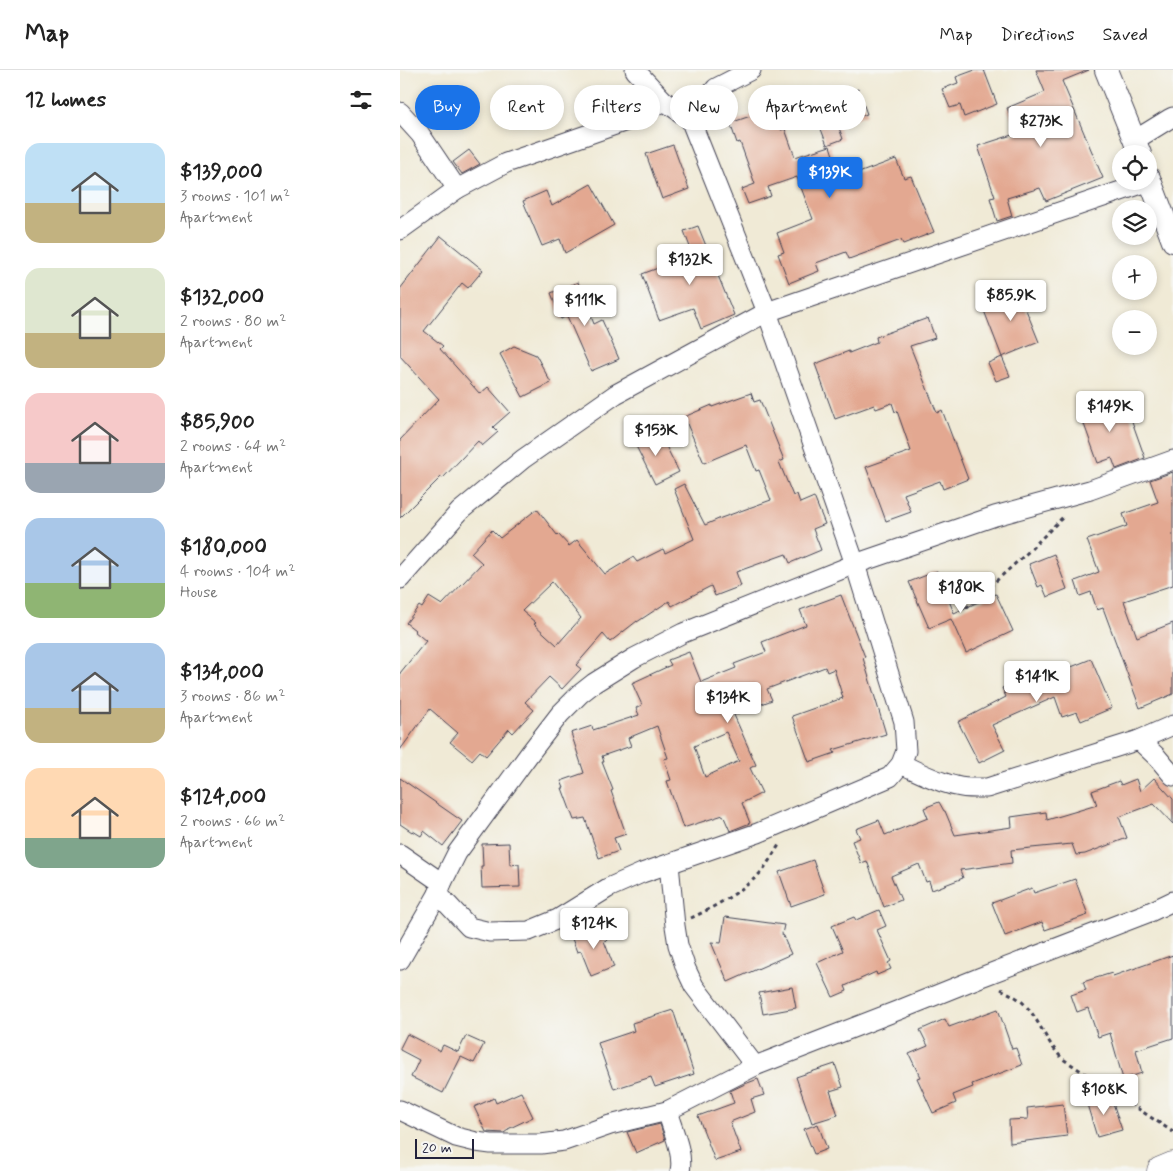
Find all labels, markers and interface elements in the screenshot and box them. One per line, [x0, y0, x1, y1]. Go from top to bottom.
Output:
text: Map [25, 19, 69, 50]
text: Map [940, 23, 973, 47]
text: Directions [1001, 23, 1075, 47]
text: Saved [1103, 23, 1148, 47]
chip: Buy [415, 85, 480, 130]
chip: Rent [490, 85, 564, 130]
chip: Filters [574, 85, 660, 130]
chip: New [670, 85, 738, 130]
chip: Apartment [748, 85, 866, 130]
text: 12 homes [25, 86, 106, 114]
icon: filters [347, 86, 375, 114]
pin: $273K [1006, 106, 1076, 148]
text: $273K [1019, 111, 1063, 132]
map controls [1112, 145, 1157, 355]
button: locate [1112, 145, 1157, 190]
pin: $139K [795, 156, 865, 199]
text: $139,000 [180, 158, 263, 186]
text: $139K [808, 162, 852, 183]
icon: home [65, 163, 125, 223]
text: 3 rooms · 101 m² [180, 186, 290, 207]
button: layers [1112, 200, 1157, 245]
text: Apartment [180, 207, 253, 228]
pin: $132K [655, 244, 725, 286]
text: $132K [668, 249, 712, 270]
button: + [1112, 255, 1157, 300]
pin: $85.9K [970, 280, 1052, 322]
text: $132,000 [180, 283, 264, 311]
pin: $111K [550, 284, 620, 327]
text: $85.9K [986, 285, 1036, 306]
icon: home [65, 288, 125, 348]
text: $111K [565, 290, 605, 311]
button: − [1112, 310, 1157, 355]
text: 2 rooms · 80 m² [180, 311, 286, 332]
text: Apartment [180, 332, 253, 353]
pin: $149K [1075, 390, 1145, 433]
text: $149K [1087, 396, 1133, 417]
text: $85,900 [180, 408, 255, 436]
icon: home [65, 413, 125, 473]
pin: $153K [621, 414, 691, 457]
text: $153K [635, 420, 677, 441]
text: 2 rooms · 64 m² [180, 436, 286, 457]
text: Apartment [180, 457, 253, 478]
text: $180,000 [180, 533, 267, 561]
icon: home [65, 538, 125, 598]
text: 4 rooms · 104 m² [180, 561, 295, 582]
pin: $180K [926, 572, 996, 614]
text: $180K [938, 577, 984, 598]
text: House [180, 582, 218, 603]
text: $134,000 [180, 658, 264, 686]
pin: $141K [1002, 660, 1072, 703]
icon: home [65, 663, 125, 723]
text: $141K [1015, 666, 1059, 687]
pin: $134K [693, 682, 763, 724]
text: 3 rooms · 86 m² [180, 686, 285, 707]
text: $134K [706, 687, 750, 708]
text: Apartment [180, 707, 253, 728]
text: $124,000 [180, 783, 266, 811]
icon: home [65, 788, 125, 848]
text: 2 rooms · 66 m² [180, 811, 285, 832]
text: Apartment [180, 832, 253, 853]
pin: $124K [559, 908, 629, 950]
text: $124K [571, 913, 617, 934]
pin: $108K [1069, 1074, 1139, 1116]
text: $108K [1081, 1079, 1127, 1100]
scale bar [415, 1136, 474, 1159]
text: 20 m [422, 1139, 452, 1157]

